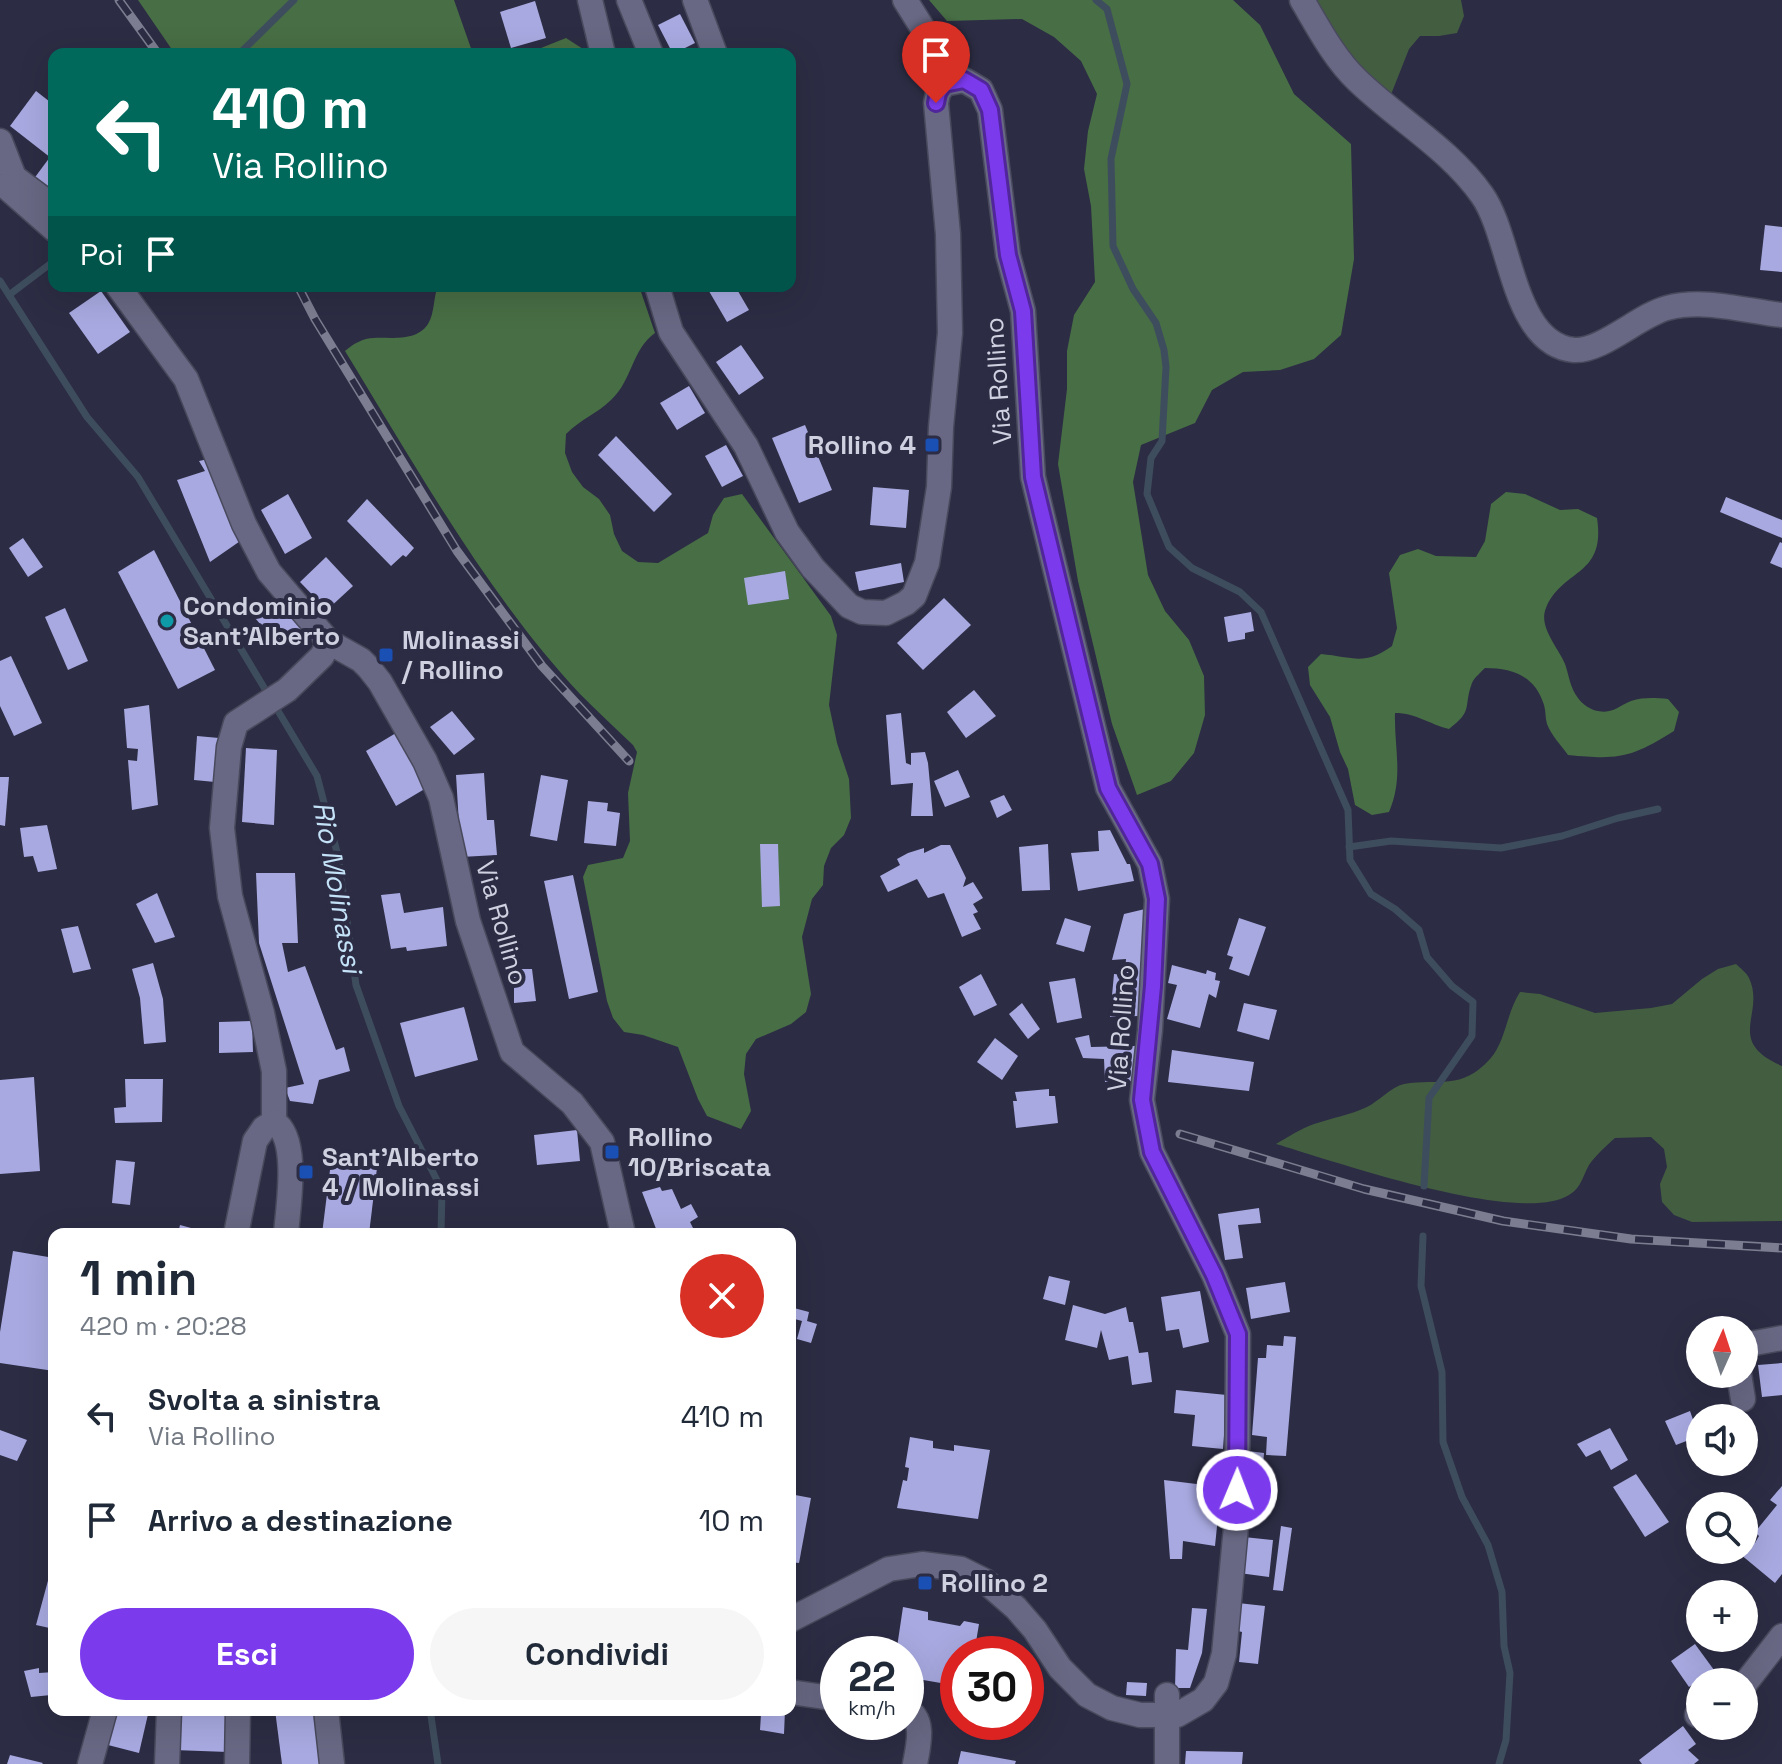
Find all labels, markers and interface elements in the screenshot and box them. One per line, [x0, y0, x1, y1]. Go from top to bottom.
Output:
pin [902, 21, 970, 103]
icon: arrive [914, 33, 958, 77]
text: 410 m [212, 73, 369, 144]
icon: left [80, 80, 184, 184]
text: Via Rollino [212, 143, 389, 189]
icon: arrive [139, 232, 183, 276]
text: Poi [80, 235, 123, 274]
street label: Via Rollino [977, 316, 1019, 446]
place label: Rollino 4 [808, 428, 916, 462]
marker: Rollino 4 [923, 436, 941, 454]
place label: Condominio Sant'Alberto [183, 589, 340, 653]
marker: Condominio Sant'Alberto [158, 612, 176, 630]
place label: Molinassi / Rollino [401, 623, 520, 687]
marker: Molinassi / Rollino [377, 646, 395, 664]
water label: Rio Molinassi [305, 798, 371, 979]
street label: Via Rollino [468, 857, 536, 989]
street label: Via Rollino [1100, 963, 1142, 1093]
place label: Rollino 10/Briscata [628, 1120, 771, 1184]
place label: Sant'Alberto 4 / Molinassi [322, 1140, 480, 1204]
marker: Rollino 10/Briscata [603, 1143, 621, 1161]
marker: Sant'Alberto 4 / Molinassi [297, 1163, 315, 1181]
text: 1 min [80, 1248, 197, 1309]
button: close [680, 1254, 764, 1338]
text: 420 m · 20:28 [80, 1309, 247, 1343]
north arrow [1686, 1316, 1758, 1388]
map controls [1686, 1316, 1758, 1740]
text: Svolta a sinistra [148, 1380, 380, 1419]
icon: left [80, 1394, 124, 1438]
text: 410 m [681, 1397, 764, 1436]
button: sound [1686, 1404, 1758, 1476]
text: Via Rollino [148, 1419, 276, 1453]
position arrow [1195, 1448, 1279, 1532]
button: search [1686, 1492, 1758, 1564]
icon: arrive [80, 1498, 124, 1542]
text: Arrivo a destinazione [148, 1501, 453, 1540]
text: 10 m [699, 1501, 764, 1540]
place label: Rollino 2 [941, 1566, 1048, 1600]
marker: Rollino 2 [916, 1574, 934, 1592]
button: + [1686, 1580, 1758, 1652]
button: Esci [80, 1608, 414, 1700]
button: Condividi [430, 1608, 764, 1700]
speed limit sign: 30 [940, 1636, 1044, 1740]
text: 22 [848, 1652, 896, 1703]
button: − [1686, 1668, 1758, 1740]
text: km/h [848, 1695, 896, 1721]

